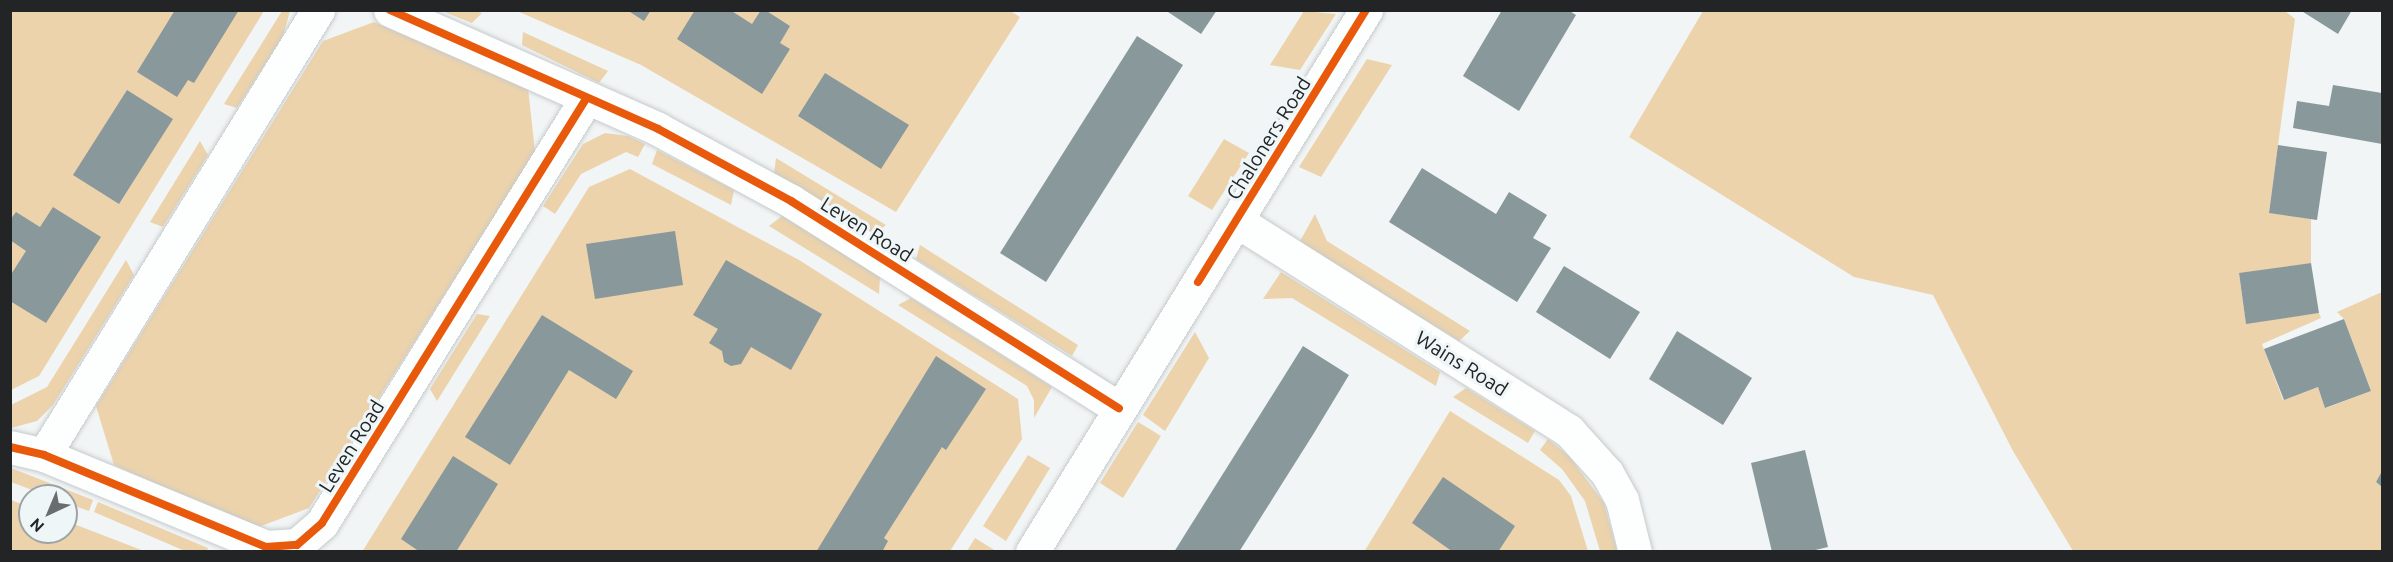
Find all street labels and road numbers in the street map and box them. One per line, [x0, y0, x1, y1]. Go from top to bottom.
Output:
street label: Chaloners Road [1221, 72, 1315, 204]
street label: Leven Road [817, 191, 917, 267]
street label: Wains Road [1412, 325, 1512, 401]
street label: Leven Road [313, 396, 389, 496]

